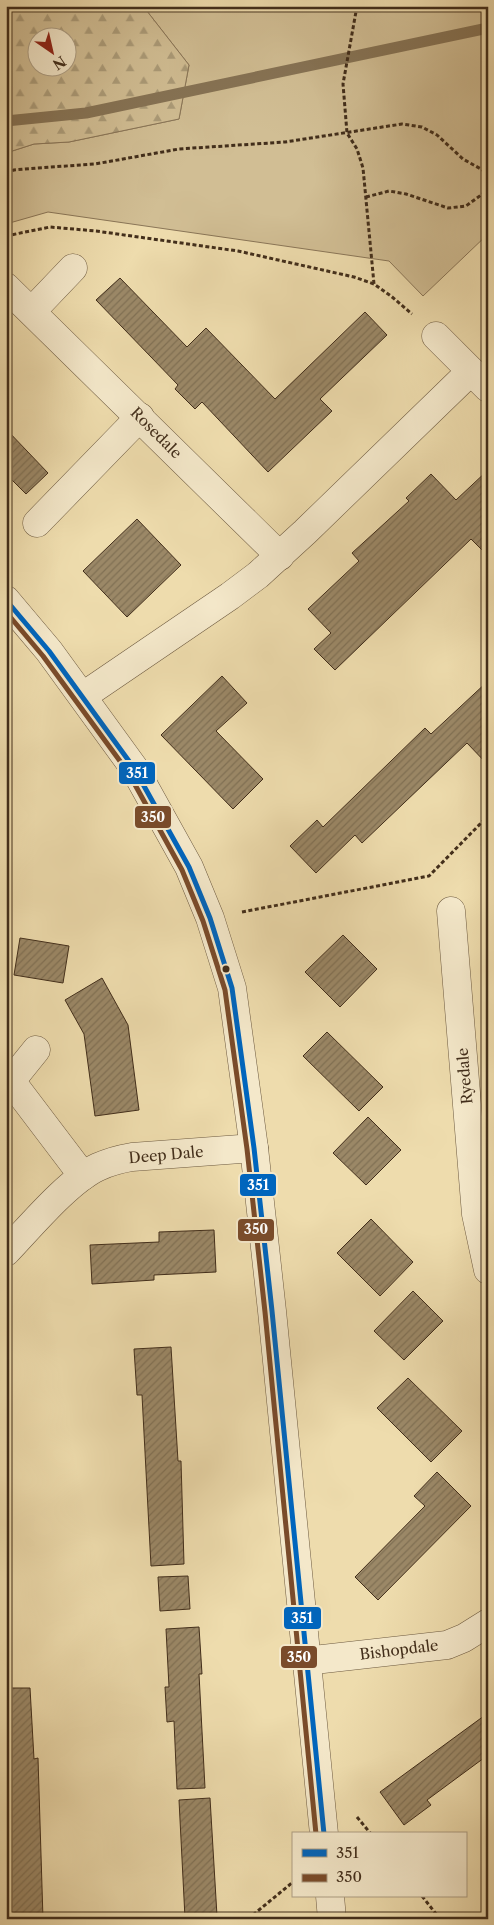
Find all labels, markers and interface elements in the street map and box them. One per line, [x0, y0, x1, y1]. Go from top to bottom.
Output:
north arrow [28, 28, 78, 78]
text: N [49, 52, 69, 74]
street label: Rosedale [127, 403, 186, 462]
line badge: 351 [118, 761, 156, 785]
text: 351 [126, 764, 149, 782]
line badge: 350 [134, 805, 172, 829]
text: 350 [141, 808, 165, 826]
unlabelled marker [221, 964, 231, 974]
street label: Ryedale [453, 1047, 476, 1105]
street label: Deep Dale [128, 1142, 204, 1167]
line badge: 351 [239, 1173, 277, 1197]
text: 351 [247, 1176, 270, 1194]
line badge: 350 [237, 1218, 275, 1242]
text: 350 [244, 1220, 268, 1238]
line badge: 351 [283, 1606, 322, 1630]
text: 351 [291, 1609, 314, 1627]
street label: Bishopdale [358, 1635, 439, 1664]
line badge: 350 [280, 1645, 318, 1669]
text: 350 [287, 1648, 311, 1666]
legend [292, 1832, 466, 1898]
text: 351 [336, 1843, 359, 1862]
text: 350 [336, 1867, 362, 1886]

